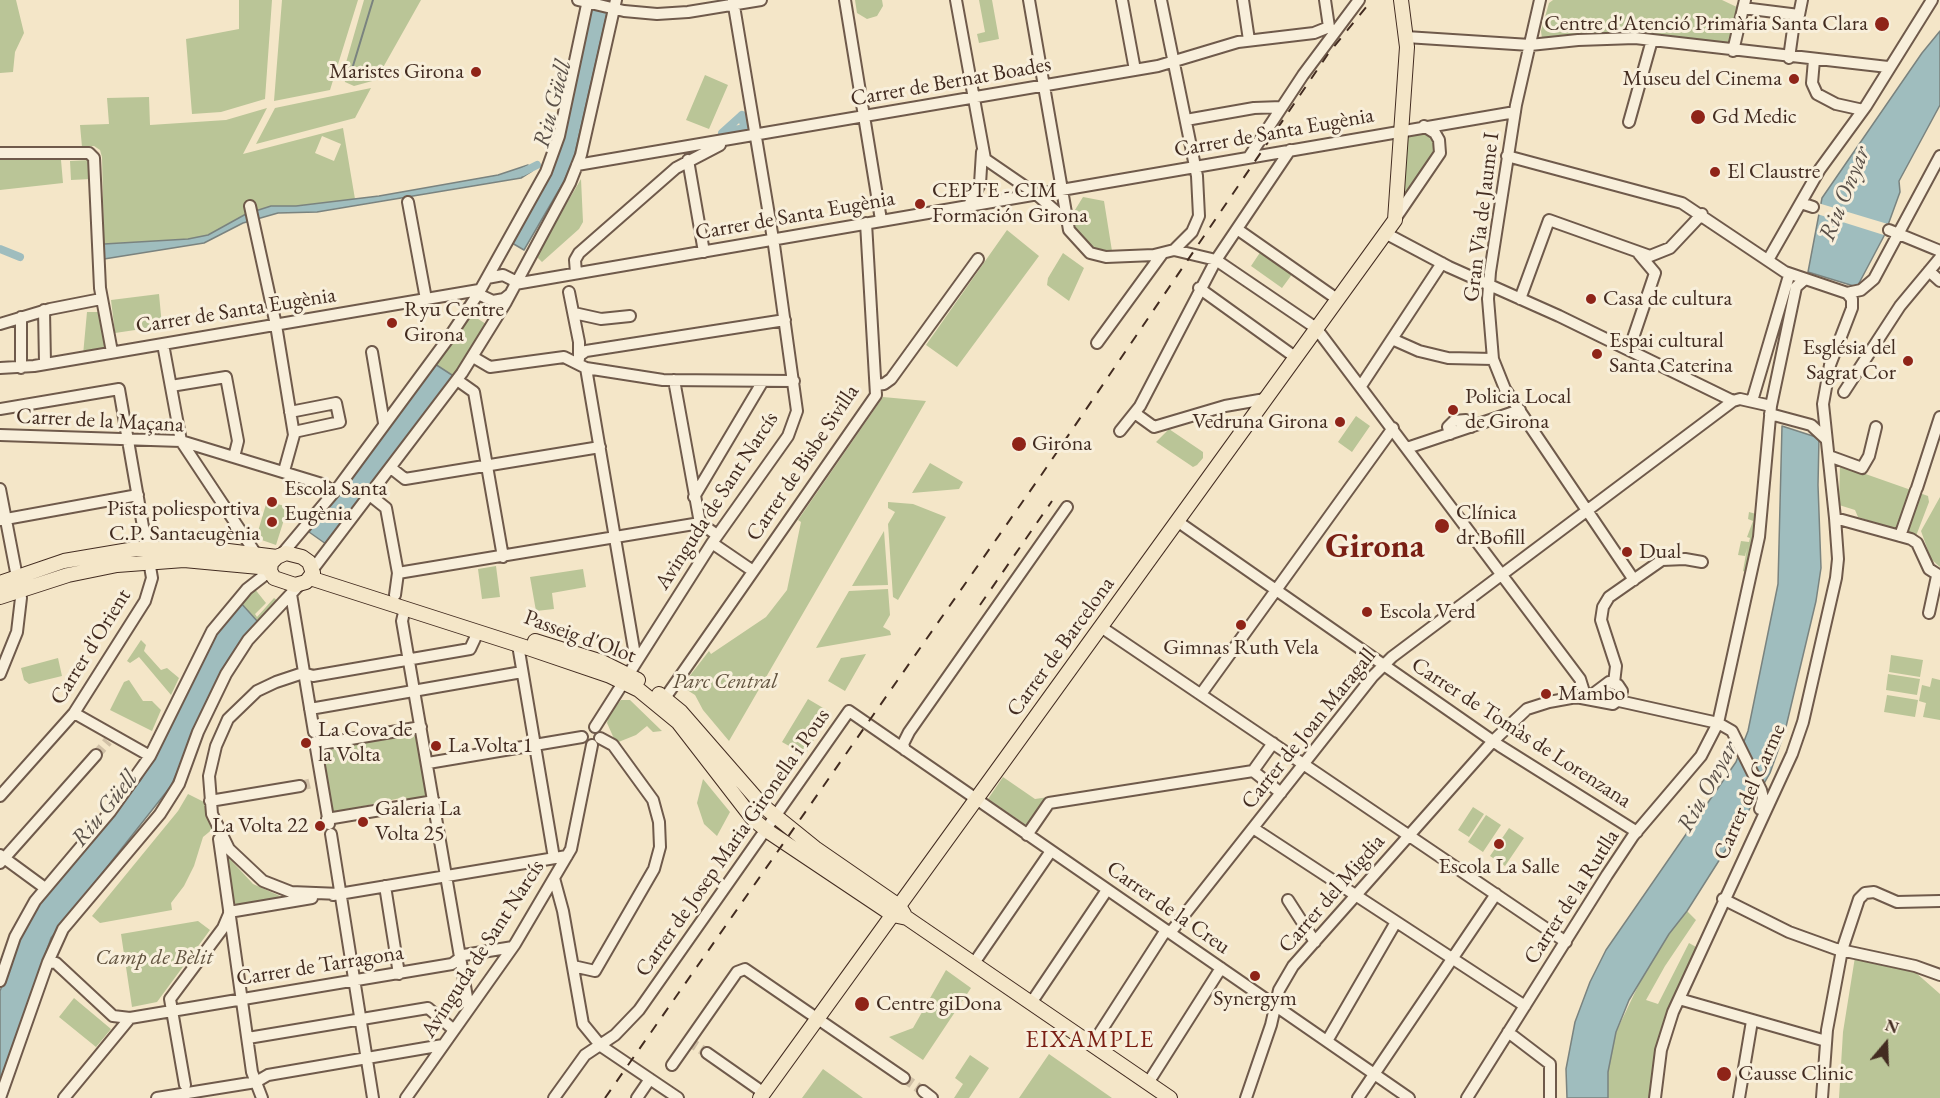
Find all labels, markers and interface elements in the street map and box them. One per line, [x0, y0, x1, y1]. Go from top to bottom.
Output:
place label: Centre d'Atenció Primària Santa Clara [1544, 11, 1868, 37]
marker: Centre d'Atenció Primària Santa Clara [1873, 15, 1891, 33]
street label: Carrer de Bernat Boades [849, 51, 1053, 113]
water label: Riu Güell [527, 57, 579, 151]
place label: Maristes Girona [329, 59, 464, 85]
marker: Maristes Girona [469, 65, 483, 79]
place label: Museu del Cinema [1622, 66, 1782, 92]
marker: Museu del Cinema [1787, 72, 1801, 86]
street label: Carrer de Santa Eugènia [1172, 102, 1376, 164]
place label: Gd Medic [1712, 104, 1797, 130]
marker: Gd Medic [1689, 108, 1707, 126]
street label: Gran Via de Jaume I [1459, 131, 1505, 303]
water label: Riu Onyar [1813, 142, 1877, 246]
place label: El Claustre [1727, 159, 1820, 185]
marker: El Claustre [1708, 165, 1722, 179]
place label: CEPTE - CIM Formación Girona [932, 178, 1088, 230]
street label: Carrer de Santa Eugènia [693, 185, 897, 247]
marker: CEPTE - CIM Formación Girona [913, 197, 927, 211]
street label: Carrer de Santa Eugènia [134, 282, 338, 340]
place label: Casa de cultura [1603, 286, 1732, 312]
marker: Casa de cultura [1584, 292, 1598, 306]
place label: Ryu Centre Girona [404, 297, 504, 348]
marker: Ryu Centre Girona [385, 316, 399, 330]
place label: Espai cultural Santa Caterina [1609, 328, 1733, 380]
place label: Església del Sagrat Cor [1802, 335, 1896, 386]
marker: Espai cultural Santa Caterina [1590, 347, 1604, 361]
marker: Església del Sagrat Cor [1901, 354, 1915, 368]
street label: Carrer de Bisbe Sivilla [741, 380, 865, 546]
place label: Policia Local de Girona [1465, 384, 1571, 436]
street label: Carrer de la Maçana [15, 403, 185, 439]
marker: Policia Local de Girona [1446, 403, 1460, 417]
street label: Avinguda de Sant Narcís [650, 407, 784, 595]
place label: Vedruna Girona [1192, 409, 1328, 435]
marker: Vedruna Girona [1333, 415, 1347, 429]
place label: Girona [1032, 431, 1092, 457]
marker: Girona [1010, 435, 1028, 453]
place label: Escola Santa Eugènia [284, 476, 387, 528]
marker: Escola Santa Eugènia [265, 495, 279, 509]
place label: Pista poliesportiva C.P. Santaeugènia [107, 496, 260, 548]
place label: Clínica dr.Bofill [1456, 500, 1525, 552]
marker: Pista poliesportiva C.P. Santaeugènia [265, 515, 279, 529]
marker: Clínica dr.Bofill [1433, 517, 1451, 535]
district label: Girona [1325, 528, 1425, 568]
place label: Dual [1639, 539, 1681, 565]
marker: Dual [1620, 545, 1634, 559]
street label: Carrer de Barcelona [1001, 572, 1121, 722]
street label: Carrer d'Orient [45, 584, 137, 710]
place label: Escola Verd [1379, 599, 1476, 625]
street label: Passeig d'Olot [520, 605, 640, 669]
marker: Escola Verd [1360, 605, 1374, 619]
marker: Gimnas Ruth Vela [1234, 618, 1248, 632]
place label: Gimnas Ruth Vela [1163, 635, 1319, 661]
street label: Carrer de Joan Maragall [1236, 643, 1382, 815]
street label: Carrer de Tomàs de Lorenzana [1406, 652, 1636, 814]
park label: Parc Central [673, 669, 777, 695]
place label: Mambo [1558, 681, 1625, 707]
marker: Mambo [1539, 687, 1553, 701]
street label: Carrer de Josep Maria Gironella i Pous [630, 704, 836, 982]
place label: La Cova de la Volta [318, 717, 412, 768]
street label: Carrer del Carme [1708, 720, 1792, 864]
place label: La Volta 1 [448, 733, 533, 759]
marker: La Cova de la Volta [299, 736, 313, 750]
water label: Riu Onyar [1671, 737, 1745, 837]
marker: La Volta 1 [429, 739, 443, 753]
water label: Riu Güell [66, 765, 144, 853]
place label: Galeria La Volta 25 [375, 796, 461, 848]
place label: La Volta 22 [212, 813, 308, 839]
marker: Galeria La Volta 25 [356, 815, 370, 829]
marker: La Volta 22 [313, 819, 327, 833]
street label: Carrer de la Rutlla [1519, 825, 1625, 969]
street label: Carrer del Migdia [1273, 829, 1391, 959]
marker: Escola La Salle [1492, 837, 1506, 851]
place label: Escola La Salle [1438, 854, 1560, 880]
street label: Avinguda de Sant Narcís [416, 855, 550, 1043]
street label: Carrer de la Creu [1101, 856, 1235, 960]
street label: Carrer de Tarragona [234, 940, 406, 992]
park label: Camp de Bèlit [95, 945, 213, 971]
marker: Synergym [1248, 969, 1262, 983]
place label: Synergym [1213, 986, 1297, 1012]
place label: Centre giDona [876, 991, 1002, 1017]
marker: Centre giDona [853, 995, 871, 1013]
north arrow [1856, 1014, 1916, 1074]
text: N [1882, 1014, 1902, 1039]
district label: EIXAMPLE [1025, 1026, 1155, 1054]
place label: Causse Clinic [1738, 1061, 1853, 1087]
marker: Causse Clinic [1715, 1065, 1733, 1083]

